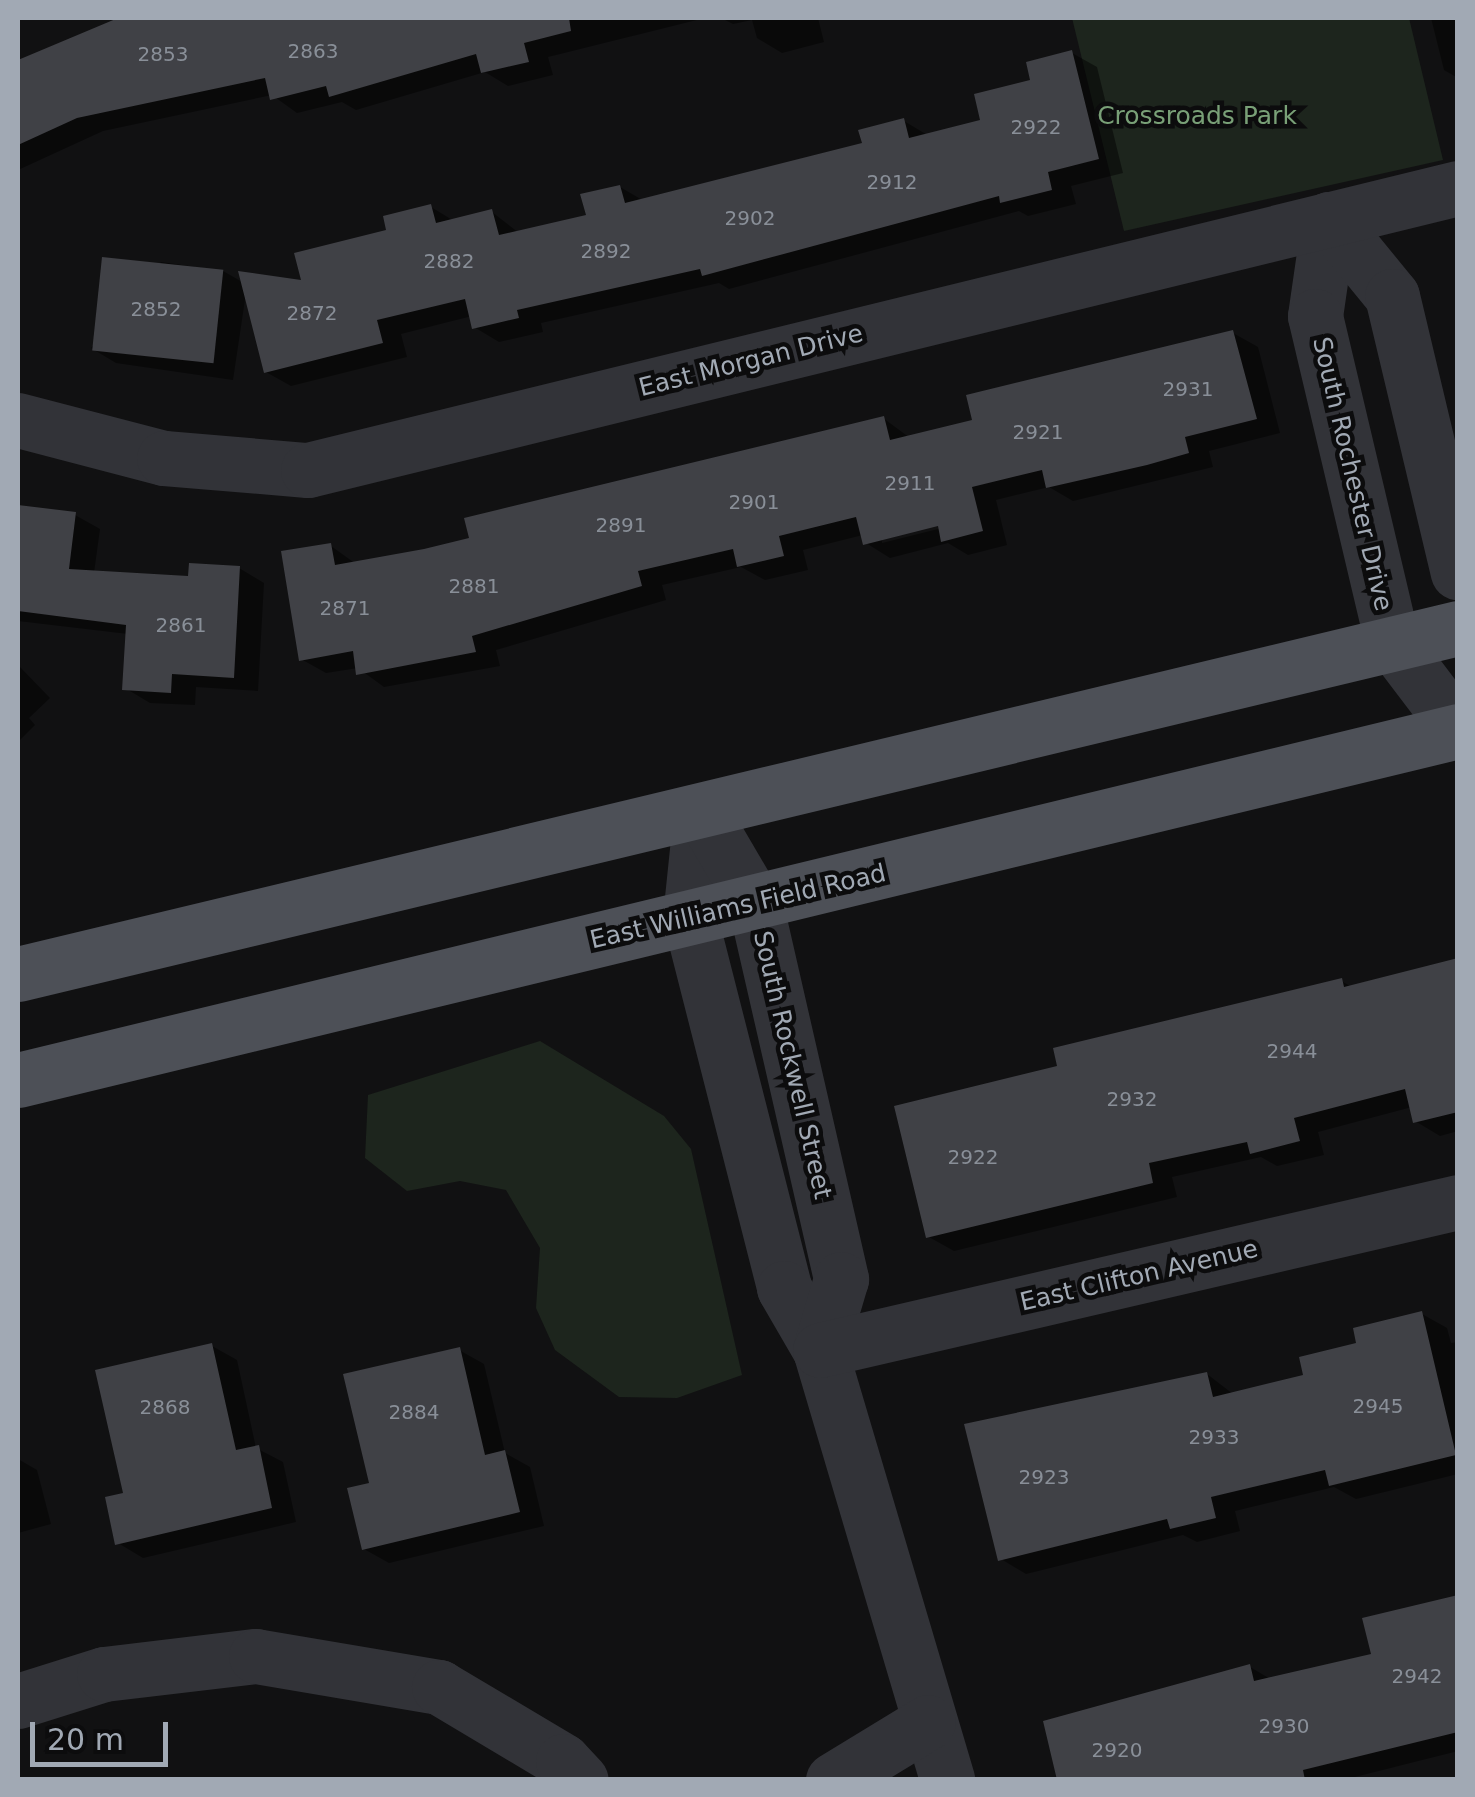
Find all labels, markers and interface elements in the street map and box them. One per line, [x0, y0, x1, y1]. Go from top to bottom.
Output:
house number: 2863 [288, 39, 338, 63]
house number: 2853 [138, 42, 188, 66]
park label: Crossroads Park [1097, 101, 1297, 131]
house number: 2922 [1011, 115, 1061, 139]
house number: 2912 [867, 170, 917, 194]
house number: 2902 [725, 206, 775, 230]
house number: 2892 [581, 239, 631, 263]
house number: 2882 [424, 249, 474, 273]
house number: 2852 [131, 297, 181, 321]
house number: 2872 [287, 301, 337, 325]
street label: East Morgan Drive [636, 319, 866, 403]
street label: South Rochester Drive [1306, 334, 1398, 614]
house number: 2931 [1163, 377, 1213, 401]
house number: 2921 [1013, 420, 1063, 444]
house number: 2911 [885, 471, 935, 495]
house number: 2901 [729, 490, 779, 514]
house number: 2891 [596, 513, 646, 537]
house number: 2881 [449, 574, 499, 598]
house number: 2871 [320, 596, 370, 620]
house number: 2861 [156, 613, 206, 637]
street label: East Williams Field Road [587, 858, 889, 956]
street label: South Rockwell Street [747, 928, 837, 1202]
house number: 2944 [1267, 1039, 1317, 1063]
house number: 2932 [1107, 1087, 1157, 1111]
house number: 2922 [948, 1145, 998, 1169]
street label: East Clifton Avenue [1017, 1234, 1261, 1318]
house number: 2945 [1353, 1394, 1403, 1418]
house number: 2868 [140, 1395, 190, 1419]
house number: 2884 [389, 1400, 439, 1424]
house number: 2933 [1189, 1425, 1239, 1449]
house number: 2923 [1019, 1465, 1069, 1489]
house number: 2942 [1392, 1664, 1442, 1688]
scale bar [35, 1702, 172, 1764]
house number: 2930 [1259, 1714, 1309, 1738]
text: 20 m [47, 1722, 124, 1757]
house number: 2920 [1092, 1738, 1142, 1762]

